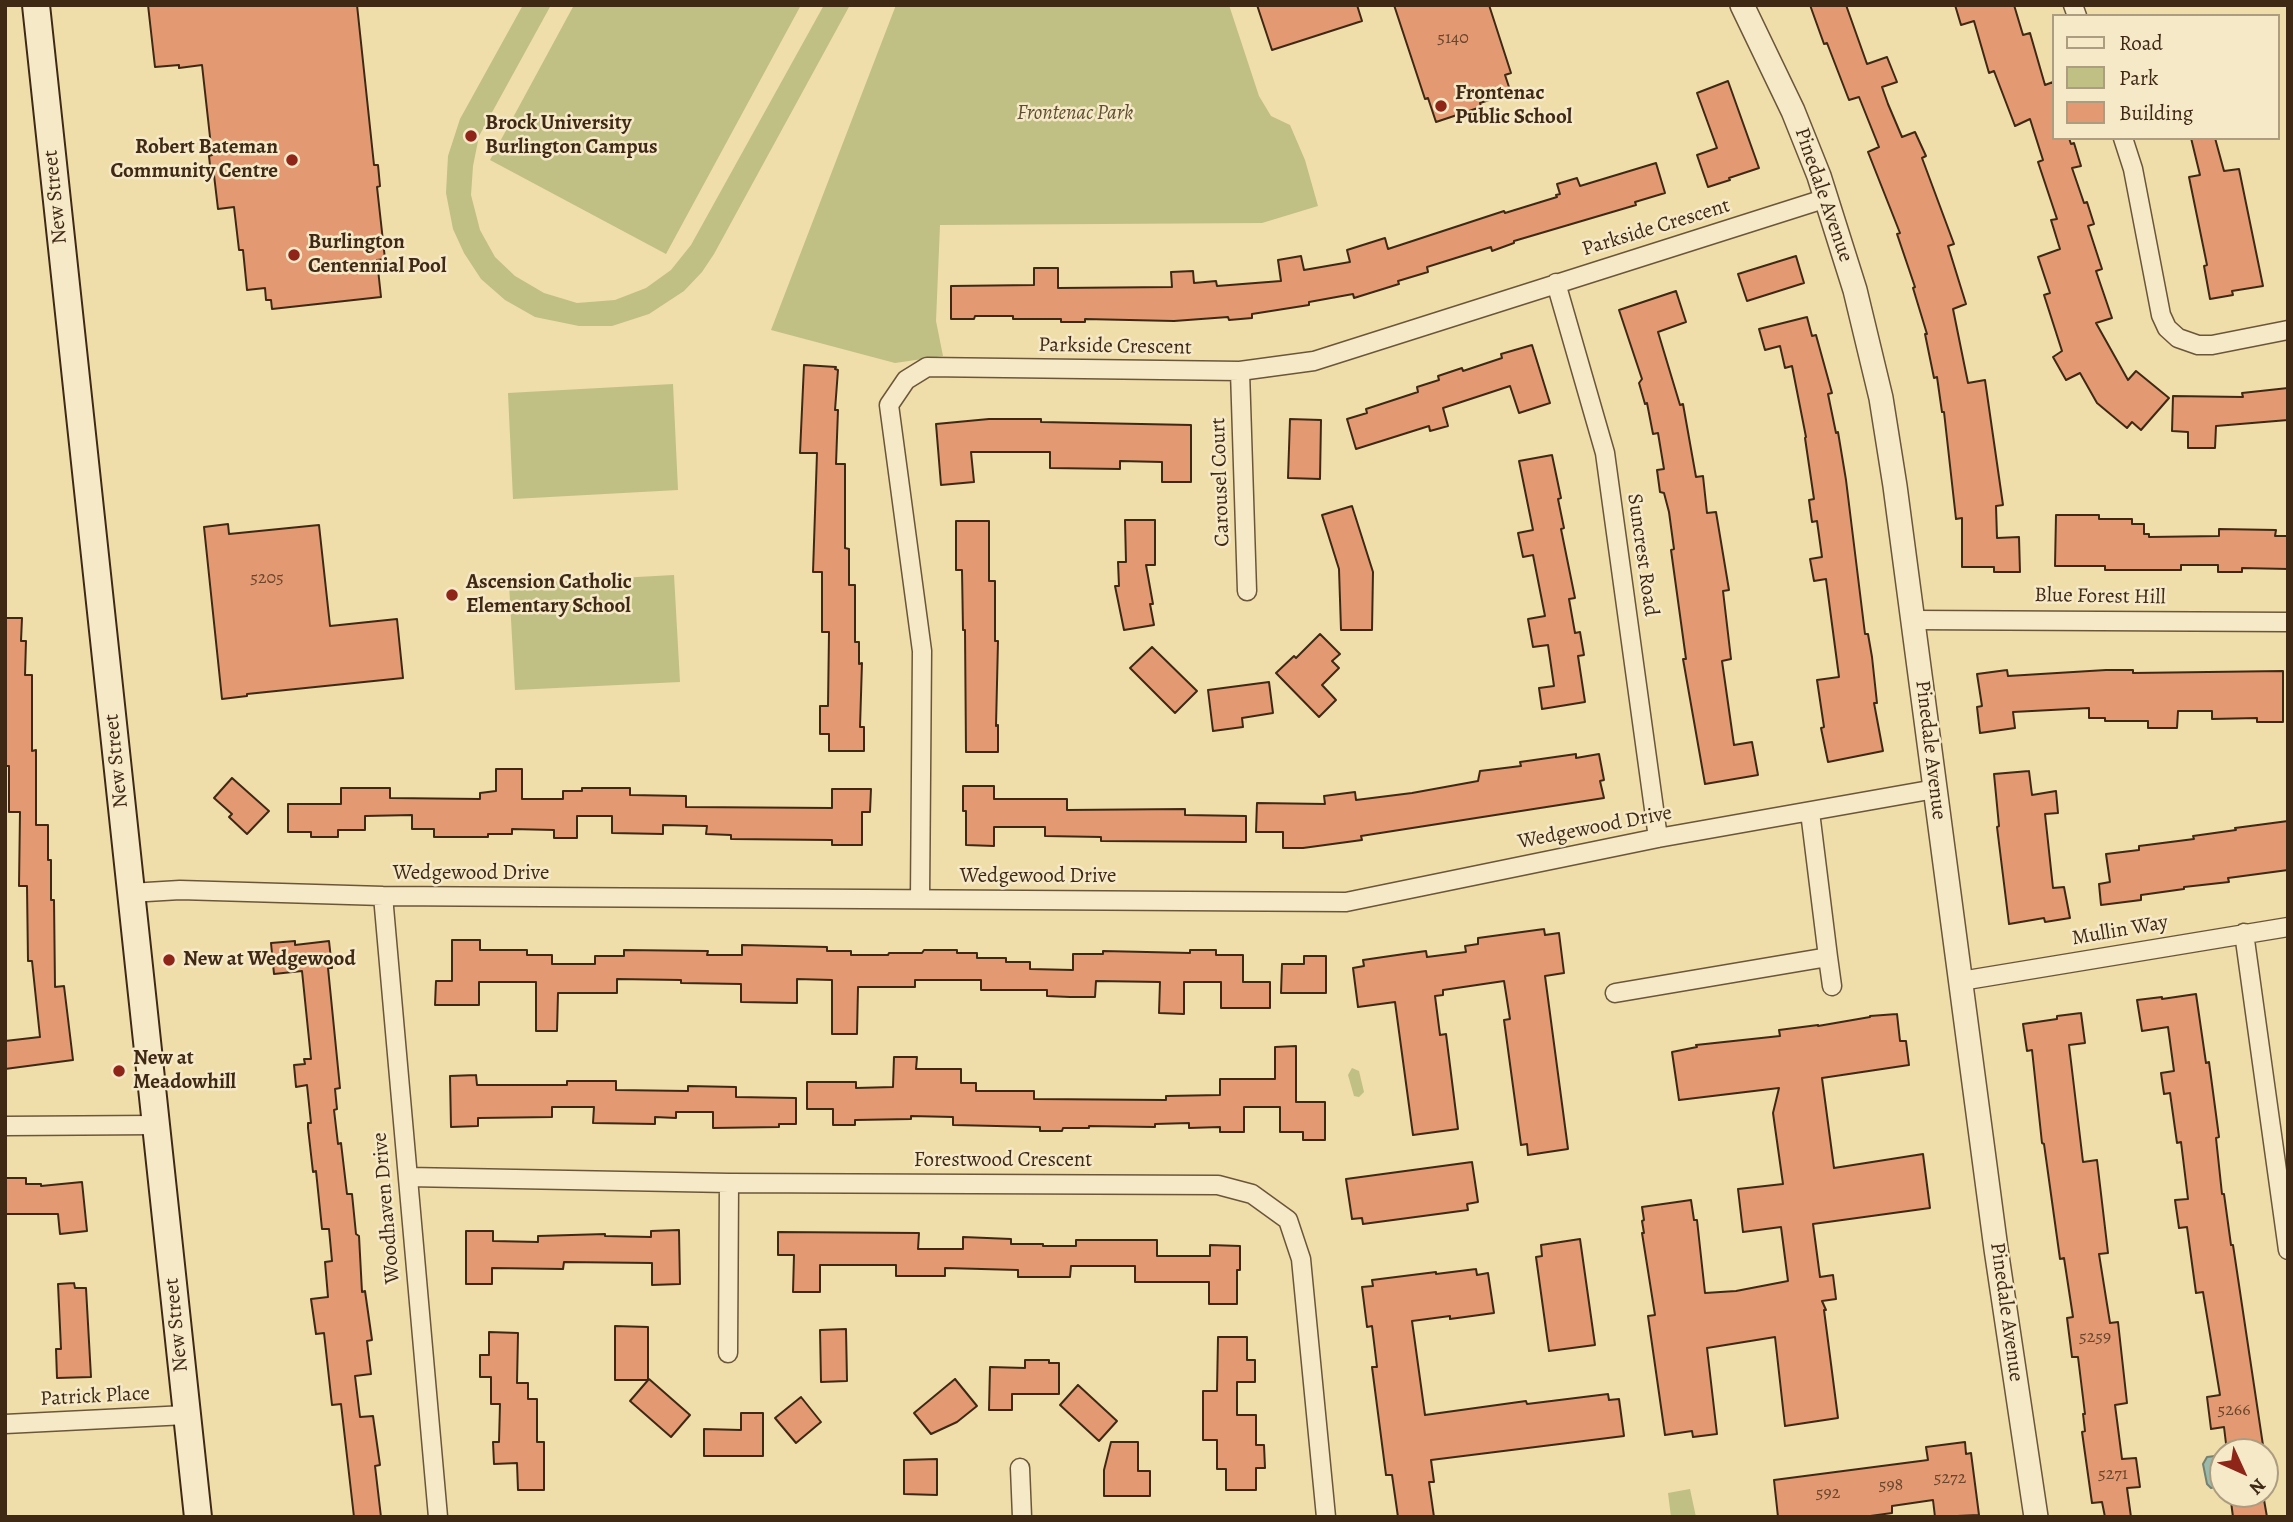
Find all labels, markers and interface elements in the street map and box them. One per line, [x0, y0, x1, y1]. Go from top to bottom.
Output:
legend [2052, 14, 2279, 140]
house number: 5140 [1437, 28, 1469, 50]
text: Road [2119, 29, 2163, 57]
text: Park [2119, 64, 2158, 92]
place label: Frontenac Public School [1455, 81, 1572, 131]
marker: Frontenac Public School [1433, 98, 1449, 114]
text: Building [2119, 99, 2193, 127]
park label: Frontenac Park [1017, 101, 1133, 127]
place label: Brock University Burlington Campus [485, 111, 657, 161]
street label: Pinedale Avenue [1788, 124, 1858, 266]
marker: Brock University Burlington Campus [463, 128, 479, 144]
place label: Robert Bateman Community Centre [110, 135, 278, 185]
street label: New Street [39, 149, 73, 245]
marker: Robert Bateman Community Centre [284, 152, 300, 168]
street label: Parkside Crescent [1579, 194, 1733, 262]
place label: Burlington Centennial Pool [308, 230, 446, 280]
marker: Burlington Centennial Pool [286, 247, 302, 263]
street label: Parkside Crescent [1038, 333, 1192, 361]
street label: Carousel Court [1206, 417, 1236, 547]
street label: Suncrest Road [1621, 492, 1663, 618]
house number: 5205 [250, 568, 284, 590]
place label: Ascension Catholic Elementary School [466, 570, 632, 620]
street label: Blue Forest Hill [2034, 583, 2166, 611]
marker: Ascension Catholic Elementary School [444, 587, 460, 603]
street label: Pinedale Avenue [1909, 679, 1951, 821]
street label: New Street [100, 713, 134, 809]
street label: Wedgewood Drive [1516, 801, 1674, 855]
street label: Wedgewood Drive [393, 861, 549, 887]
street label: Wedgewood Drive [960, 864, 1116, 890]
street label: Mullin Way [2070, 910, 2170, 952]
place label: New at Wedgewood [183, 947, 356, 973]
marker: New at Wedgewood [161, 952, 177, 968]
place label: New at Meadowhill [133, 1046, 236, 1096]
marker: New at Meadowhill [111, 1063, 127, 1079]
street label: Woodhaven Drive [368, 1131, 406, 1285]
street label: Forestwood Crescent [914, 1148, 1092, 1174]
street label: Pinedale Avenue [1984, 1241, 2028, 1383]
street label: New Street [160, 1277, 194, 1373]
house number: 5259 [2079, 1327, 2111, 1349]
street label: Patrick Place [40, 1382, 150, 1412]
house number: 5266 [2218, 1400, 2250, 1422]
north arrow [2209, 1438, 2279, 1508]
house number: 5271 [2098, 1464, 2128, 1486]
house number: 5272 [1934, 1468, 1966, 1490]
text: N [2243, 1472, 2272, 1501]
house number: 598 [1879, 1475, 1903, 1497]
house number: 592 [1816, 1483, 1840, 1505]

